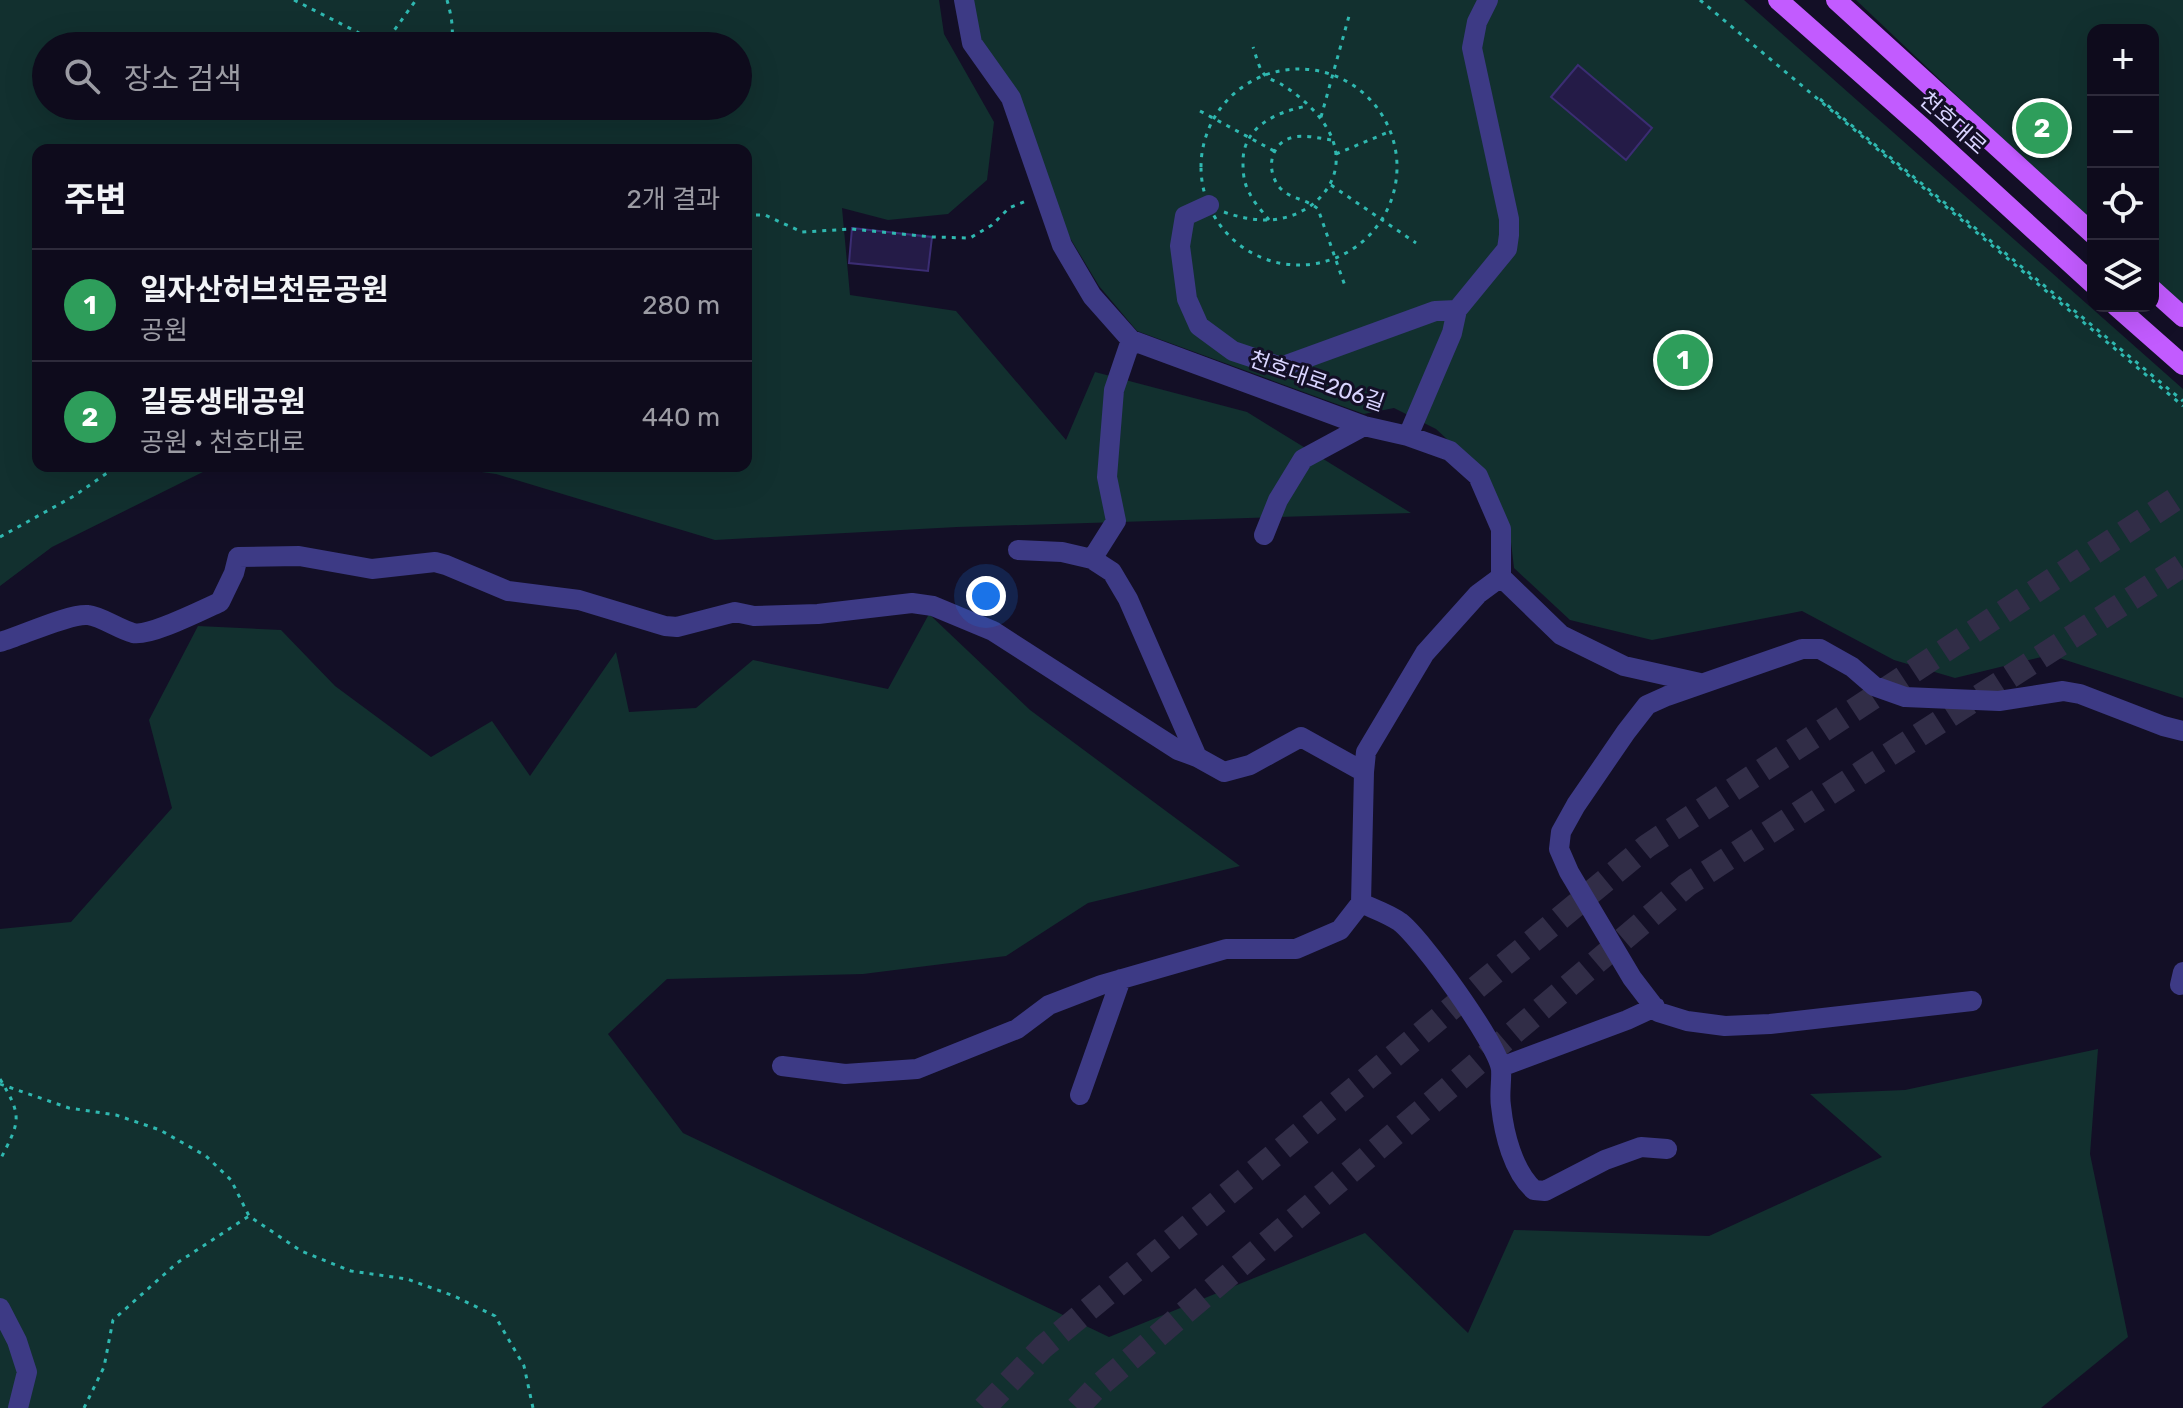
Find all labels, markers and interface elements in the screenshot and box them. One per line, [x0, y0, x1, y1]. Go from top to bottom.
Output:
map controls [2087, 24, 2159, 312]
button: + [2087, 24, 2159, 96]
search box [32, 32, 752, 120]
icon: search [60, 54, 104, 98]
text: 장소 검색 [124, 61, 242, 97]
street label: 천호대로 [1914, 86, 1992, 160]
button: − [2087, 96, 2159, 168]
pin: 2 [2016, 98, 2068, 158]
button: locate [2087, 168, 2159, 240]
text: 주변 [64, 179, 127, 220]
text: 2개 결과 [627, 184, 720, 215]
button: layers [2087, 240, 2159, 312]
text: 일자산허브천문공원 [140, 272, 388, 308]
text: 1 [84, 290, 96, 321]
text: 280 m [642, 290, 720, 321]
text: 공원 [140, 315, 188, 346]
pin: 1 [1657, 330, 1709, 390]
street label: 천호대로206길 [1246, 345, 1388, 417]
text: 길동생태공원 [140, 384, 306, 420]
text: 2 [82, 402, 98, 433]
text: 440 m [642, 402, 720, 433]
text: 공원 · 천호대로 [140, 427, 305, 458]
your location [966, 576, 1006, 616]

